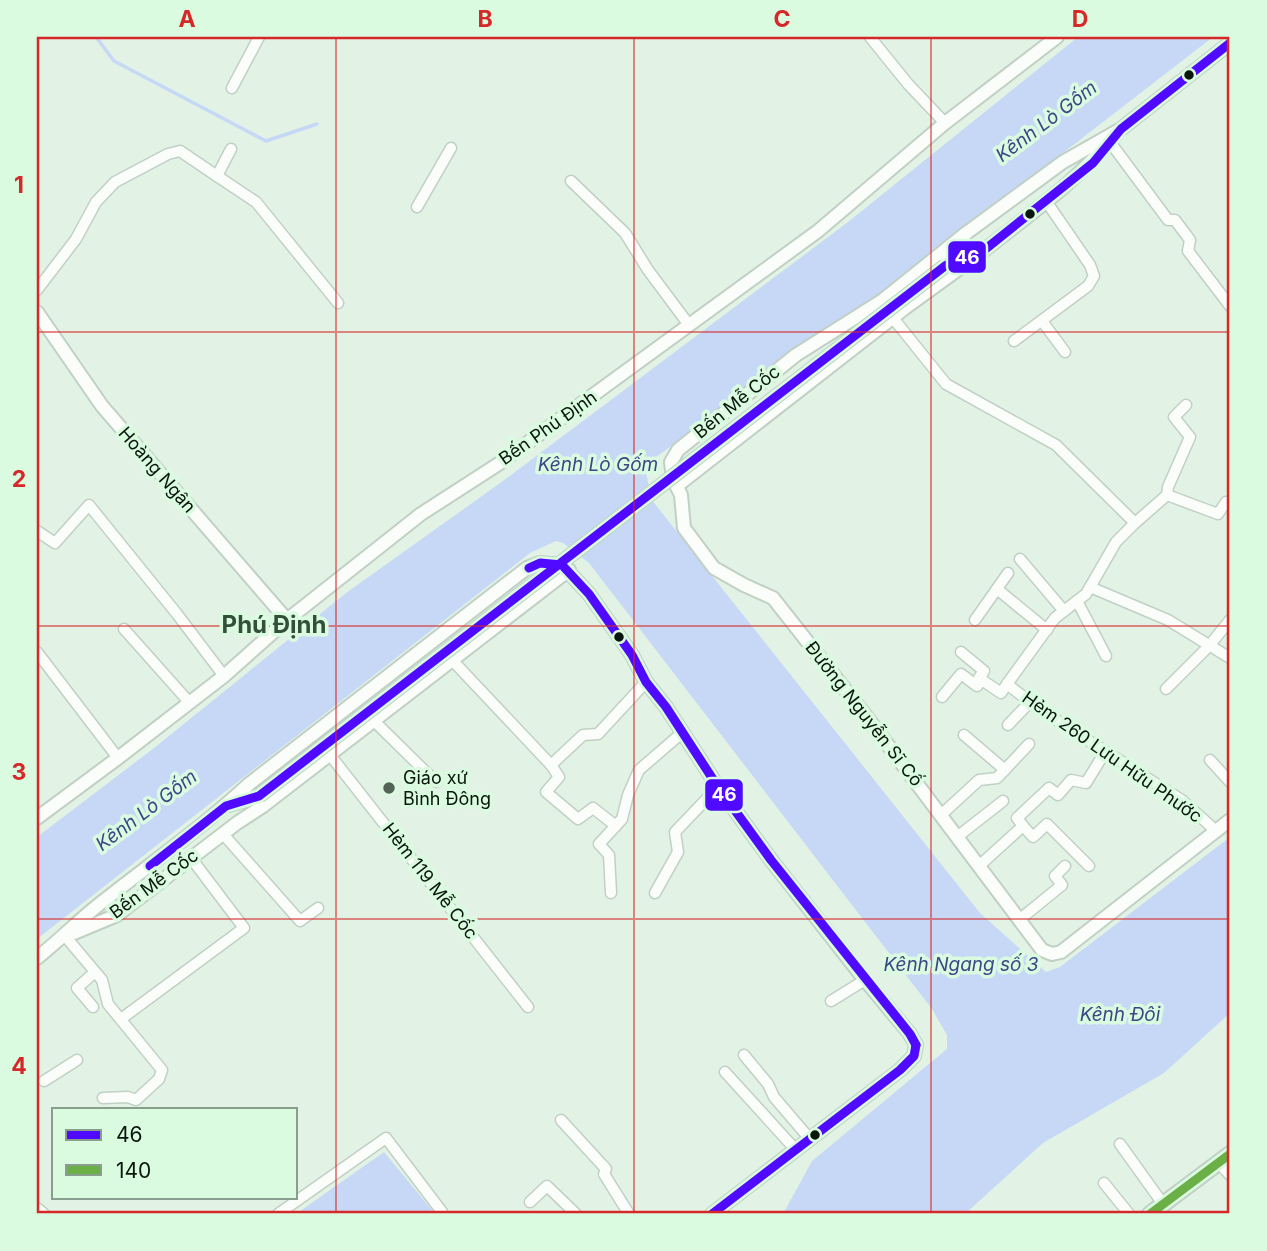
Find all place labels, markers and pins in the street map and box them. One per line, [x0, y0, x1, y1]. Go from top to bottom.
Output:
unlabelled marker [1182, 68, 1196, 82]
unlabelled marker [1023, 207, 1037, 221]
unlabelled marker [612, 630, 626, 644]
place label: Giáo xứ Bình Đông [403, 767, 491, 809]
marker: Giáo xứ Bình Đông [381, 780, 397, 796]
unlabelled marker [808, 1128, 822, 1142]

